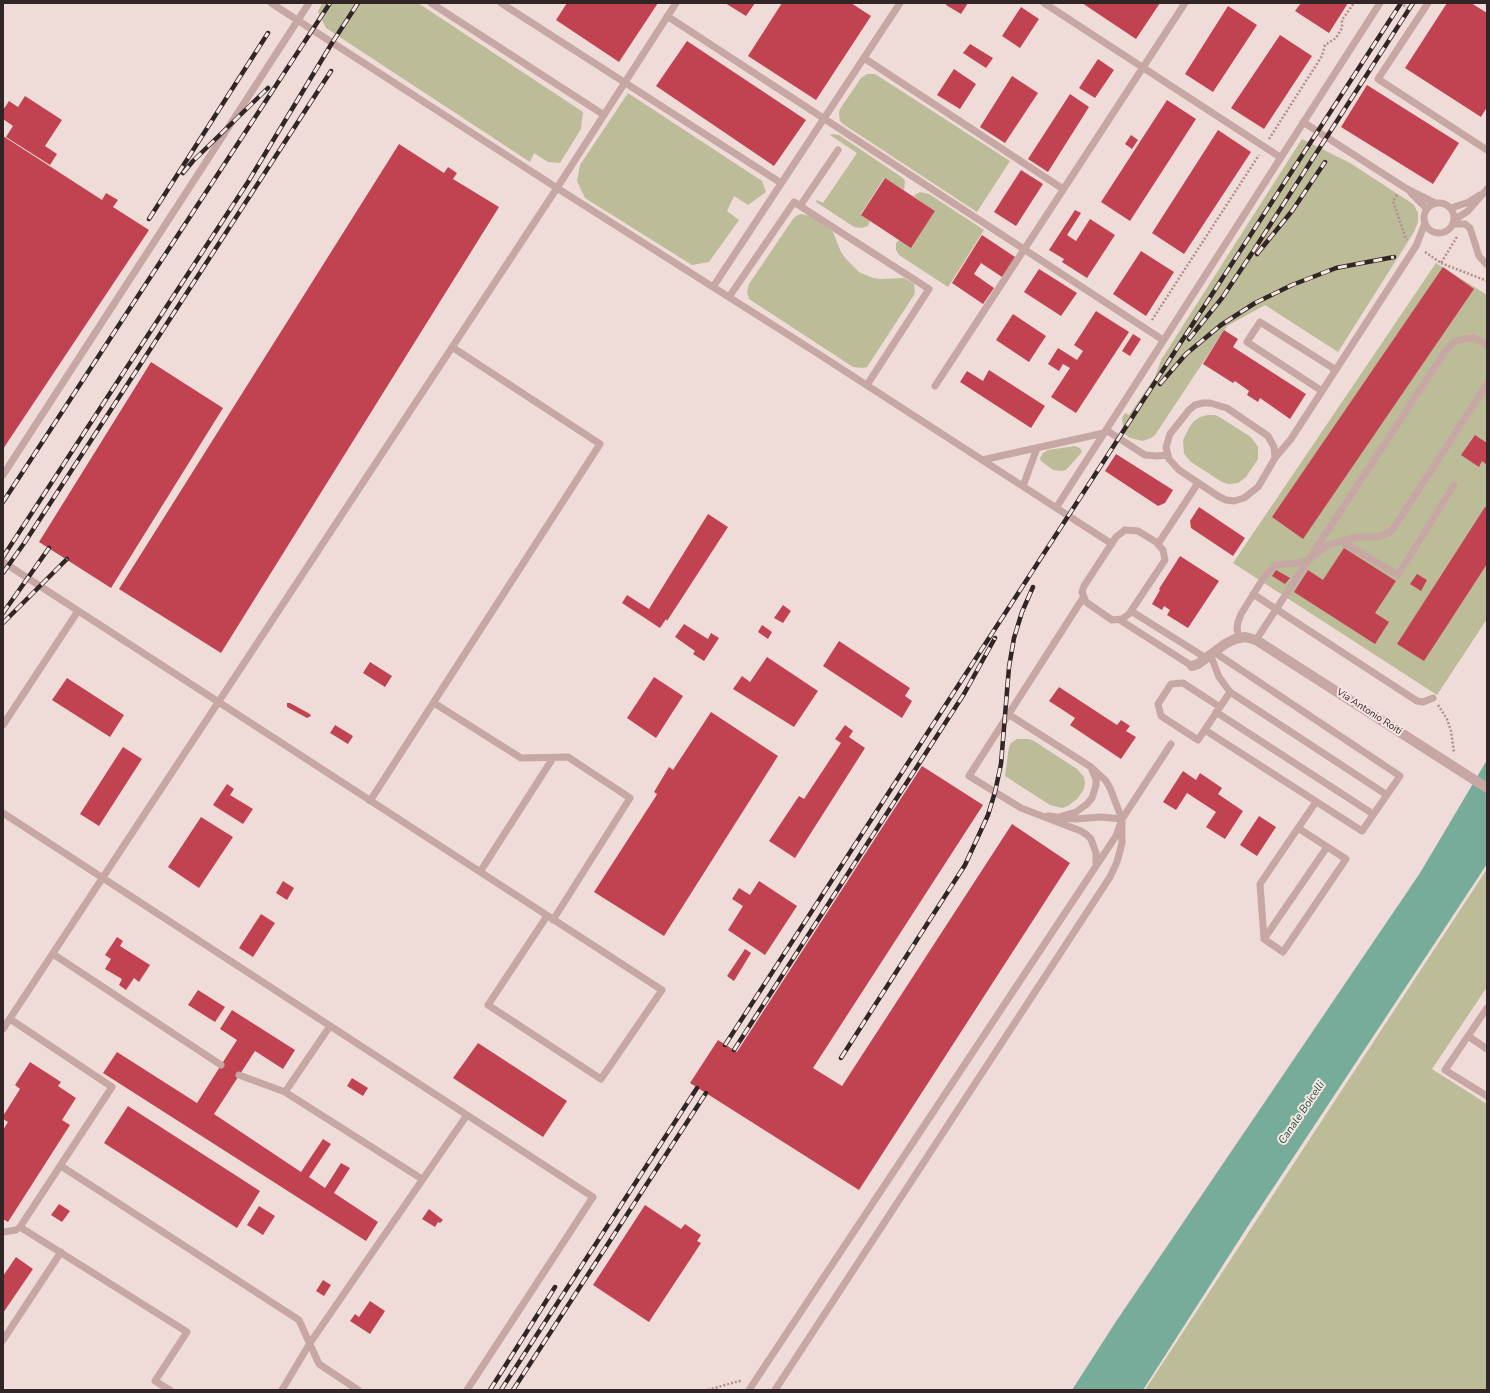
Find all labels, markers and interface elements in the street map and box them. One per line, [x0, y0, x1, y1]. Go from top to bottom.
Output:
street label: Via Antonio Roiti [1334, 686, 1404, 738]
water label: Canale Boicelli [1276, 1079, 1328, 1147]

